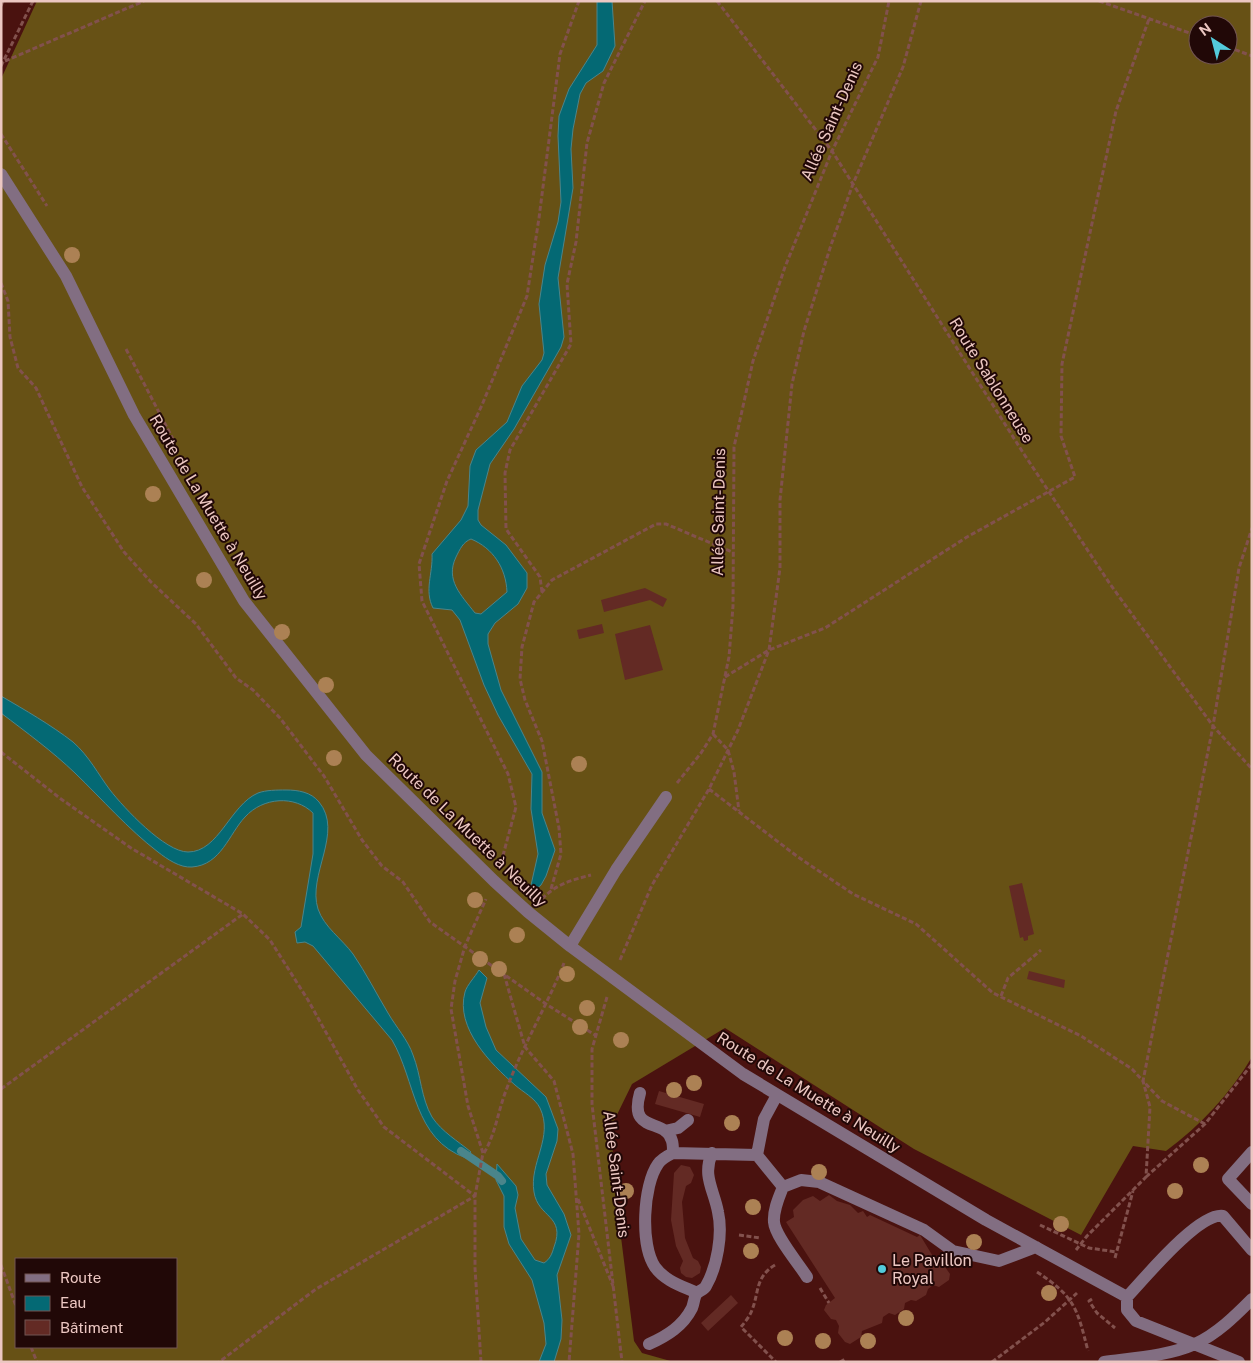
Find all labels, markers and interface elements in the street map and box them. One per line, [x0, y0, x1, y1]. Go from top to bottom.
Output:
north arrow [1188, 15, 1238, 65]
text: N [1196, 20, 1214, 39]
street label: Allée Saint-Denis [797, 59, 866, 184]
street label: Route Sablonneuse [945, 314, 1038, 446]
street label: Route de La Muette à Neuilly [146, 411, 272, 604]
street label: Allée Saint-Denis [708, 448, 729, 576]
street label: Route de La Muette à Neuilly [384, 750, 551, 911]
street label: Route de La Muette à Neuilly [713, 1028, 904, 1157]
street label: Allée Saint-Denis [599, 1109, 634, 1239]
place label: Le Pavillon Royal [892, 1251, 972, 1288]
legend [15, 1258, 178, 1348]
marker: Le Pavillon Royal [876, 1263, 888, 1275]
text: Route [60, 1269, 101, 1286]
text: Eau [60, 1294, 86, 1311]
text: Bâtiment [60, 1319, 123, 1336]

